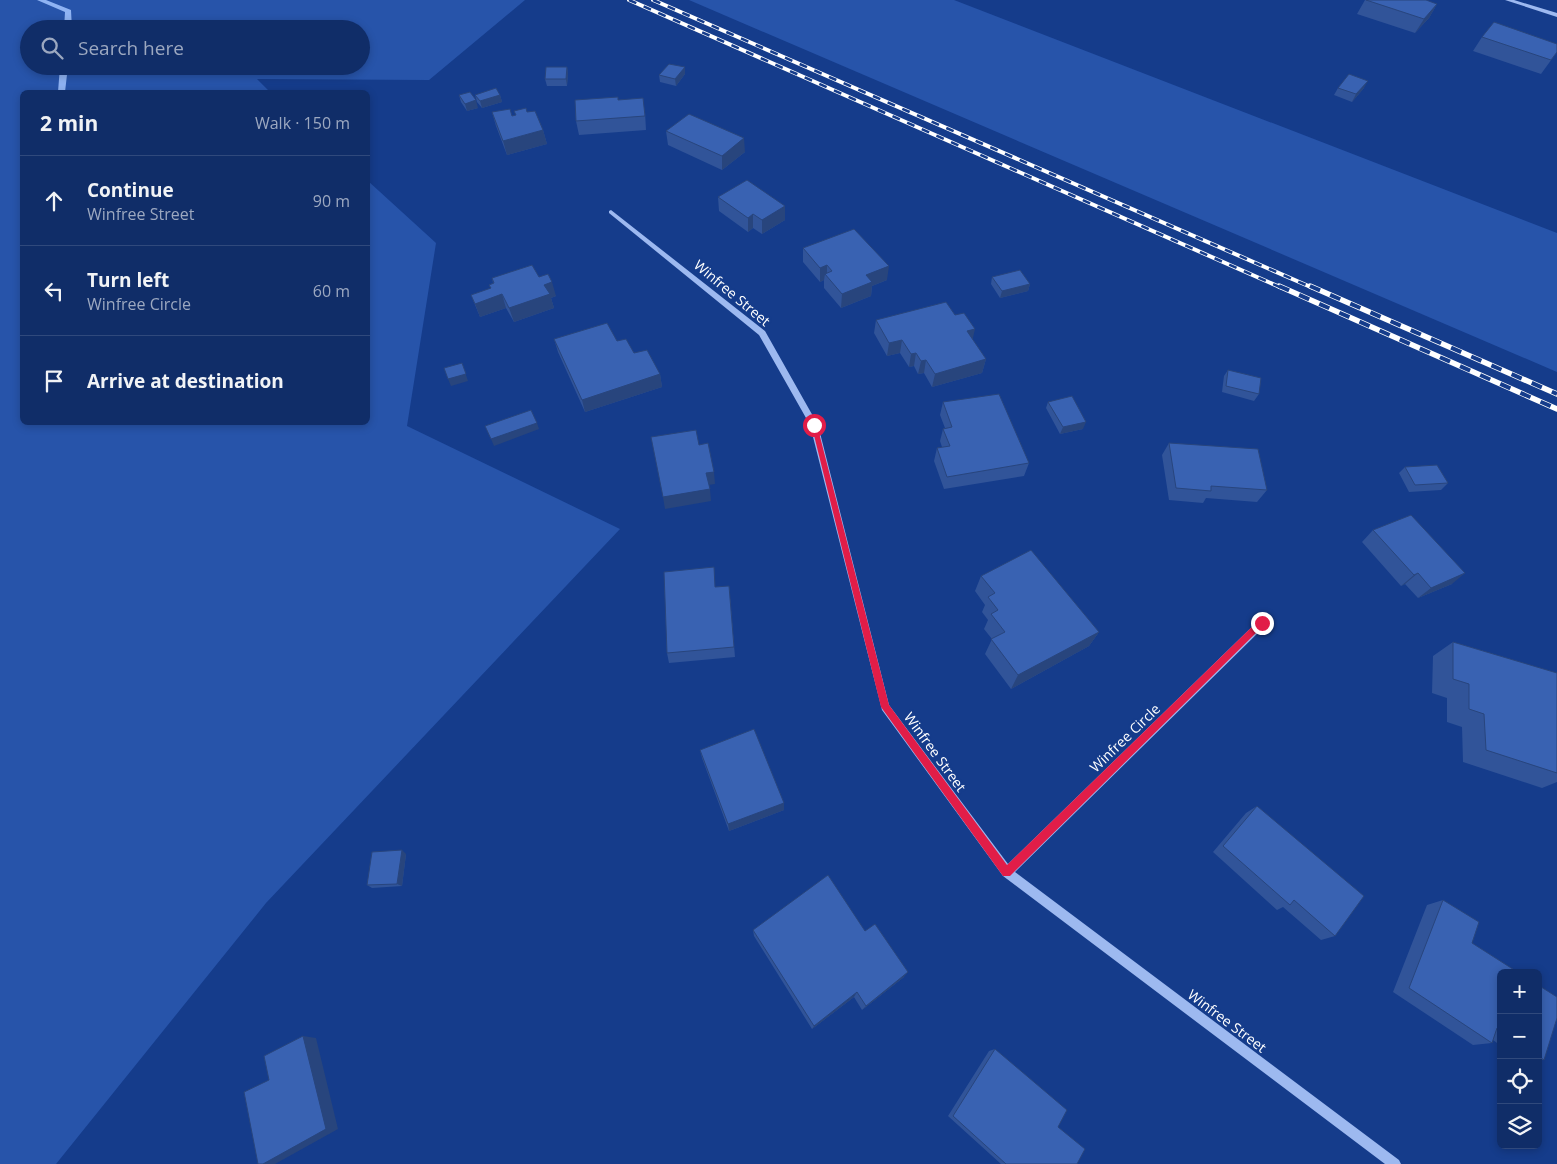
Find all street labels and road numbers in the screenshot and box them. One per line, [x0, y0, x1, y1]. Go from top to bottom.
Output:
street label: Winfree Street [690, 255, 774, 330]
street label: Winfree Circle [1085, 699, 1164, 776]
street label: Winfree Street [900, 708, 971, 795]
street label: Winfree Street [1184, 985, 1271, 1056]

